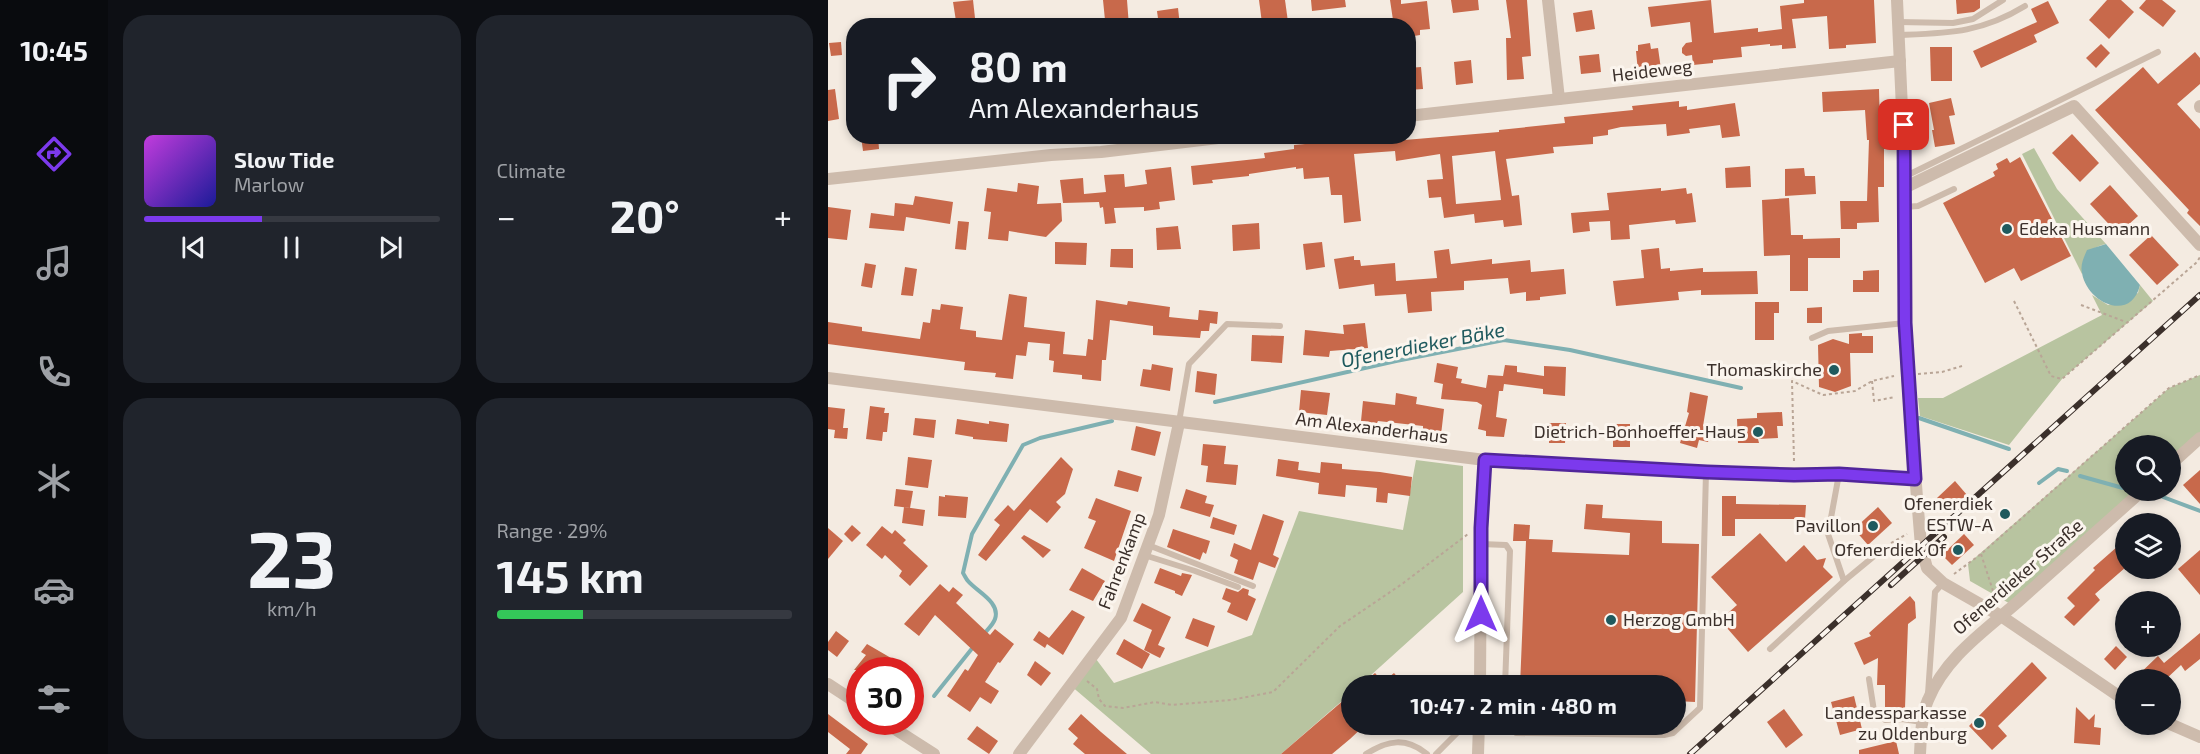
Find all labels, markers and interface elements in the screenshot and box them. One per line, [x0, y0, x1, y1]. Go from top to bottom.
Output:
text: 10:45 [20, 34, 88, 66]
text: 80 m [969, 40, 1068, 90]
icon: right [870, 42, 948, 120]
street label: Heideweg [1611, 54, 1693, 86]
text: Am Alexanderhaus [969, 91, 1199, 123]
pin [1878, 99, 1929, 150]
icon: arrive [1887, 108, 1920, 141]
icon: directions [33, 133, 75, 175]
text: Slow Tide [234, 146, 334, 172]
text: Climate [497, 158, 566, 182]
text: Marlow [234, 172, 304, 196]
text: 20° [610, 188, 680, 242]
text: − [497, 196, 516, 236]
text: + [774, 196, 792, 236]
place label: Edeka Husmann [2019, 217, 2150, 239]
marker: Edeka Husmann [2000, 222, 2014, 236]
icon: previous [177, 231, 210, 264]
icon: pause [275, 231, 308, 264]
icon: next [374, 231, 407, 264]
icon: music [33, 242, 75, 284]
water label: Ofenerdieker Bäke [1339, 316, 1507, 372]
icon: phone [33, 351, 75, 393]
place label: Thomaskirche [1707, 358, 1822, 380]
marker: Thomaskirche [1827, 363, 1841, 377]
street label: Am Alexanderhaus [1295, 407, 1450, 447]
place label: Dietrich-Bonhoeffer-Haus [1534, 420, 1746, 442]
marker: Dietrich-Bonhoeffer-Haus [1751, 425, 1765, 439]
map controls [2115, 435, 2181, 735]
button: search [2115, 435, 2181, 501]
icon: climate [33, 460, 75, 502]
place label: Ofenerdiek ESTW-A [1904, 492, 1994, 535]
marker: Ofenerdiek ESTW-A [1998, 507, 2012, 521]
street label: Fahrenkamp [1093, 509, 1150, 612]
text: 23 [247, 510, 337, 604]
button: layers [2115, 513, 2181, 579]
place label: Pavillon [1795, 514, 1861, 536]
street label: Ofenerdieker Straße [1948, 514, 2087, 639]
text: Range · 29% [497, 518, 607, 542]
marker: Pavillon [1866, 519, 1880, 533]
place label: Ofenerdiek Of [1834, 538, 1947, 560]
marker: Ofenerdiek Of [1951, 543, 1965, 557]
text: 145 km [497, 548, 644, 602]
icon: car [33, 569, 75, 611]
position arrow [1449, 582, 1513, 646]
button: + [2115, 591, 2181, 657]
text: km/h [267, 596, 317, 620]
place label: Herzog GmbH [1623, 608, 1735, 630]
marker: Herzog GmbH [1604, 613, 1618, 627]
speed limit sign: 30 [846, 657, 924, 735]
button: − [2115, 669, 2181, 735]
icon: filters [33, 678, 75, 720]
text: 10:47 · 2 min · 480 m [1410, 692, 1617, 718]
place label: Landessparkasse zu Oldenburg [1825, 701, 1967, 744]
marker: Landessparkasse zu Oldenburg [1972, 716, 1986, 730]

